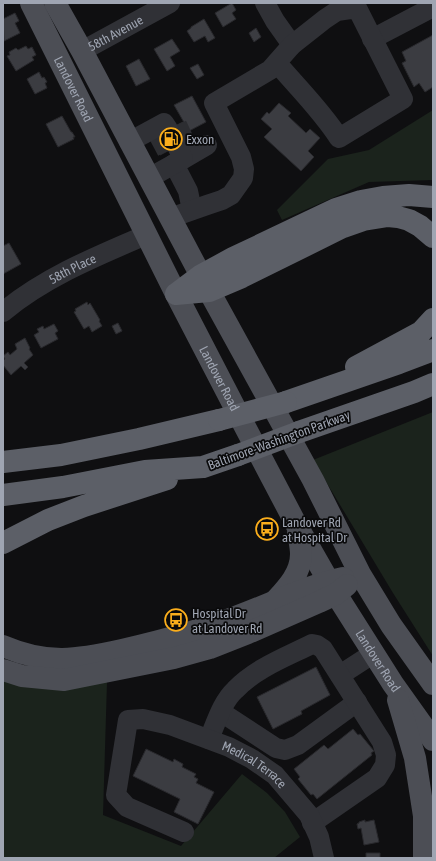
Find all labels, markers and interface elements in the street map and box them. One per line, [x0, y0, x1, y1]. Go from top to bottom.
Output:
street label: 58th Avenue [85, 12, 145, 54]
street label: Landover Road [51, 54, 96, 124]
fuel station icon: Exxon [158, 126, 184, 152]
place label: Exxon [186, 132, 214, 147]
street label: 58th Place [46, 250, 98, 287]
street label: Landover Road [197, 343, 243, 413]
street label: Baltimore-Washington Parkway [206, 407, 353, 473]
place label: Landover Rd at Hospital Dr [282, 515, 347, 545]
bus stop icon: Landover Rd at Hospital Dr [254, 516, 280, 542]
place label: Hospital Dr at Landover Rd [192, 606, 263, 636]
bus stop icon: Hospital Dr at Landover Rd [163, 607, 189, 633]
street label: Landover Road [353, 627, 404, 695]
street label: Medical Terrace [220, 738, 290, 791]

